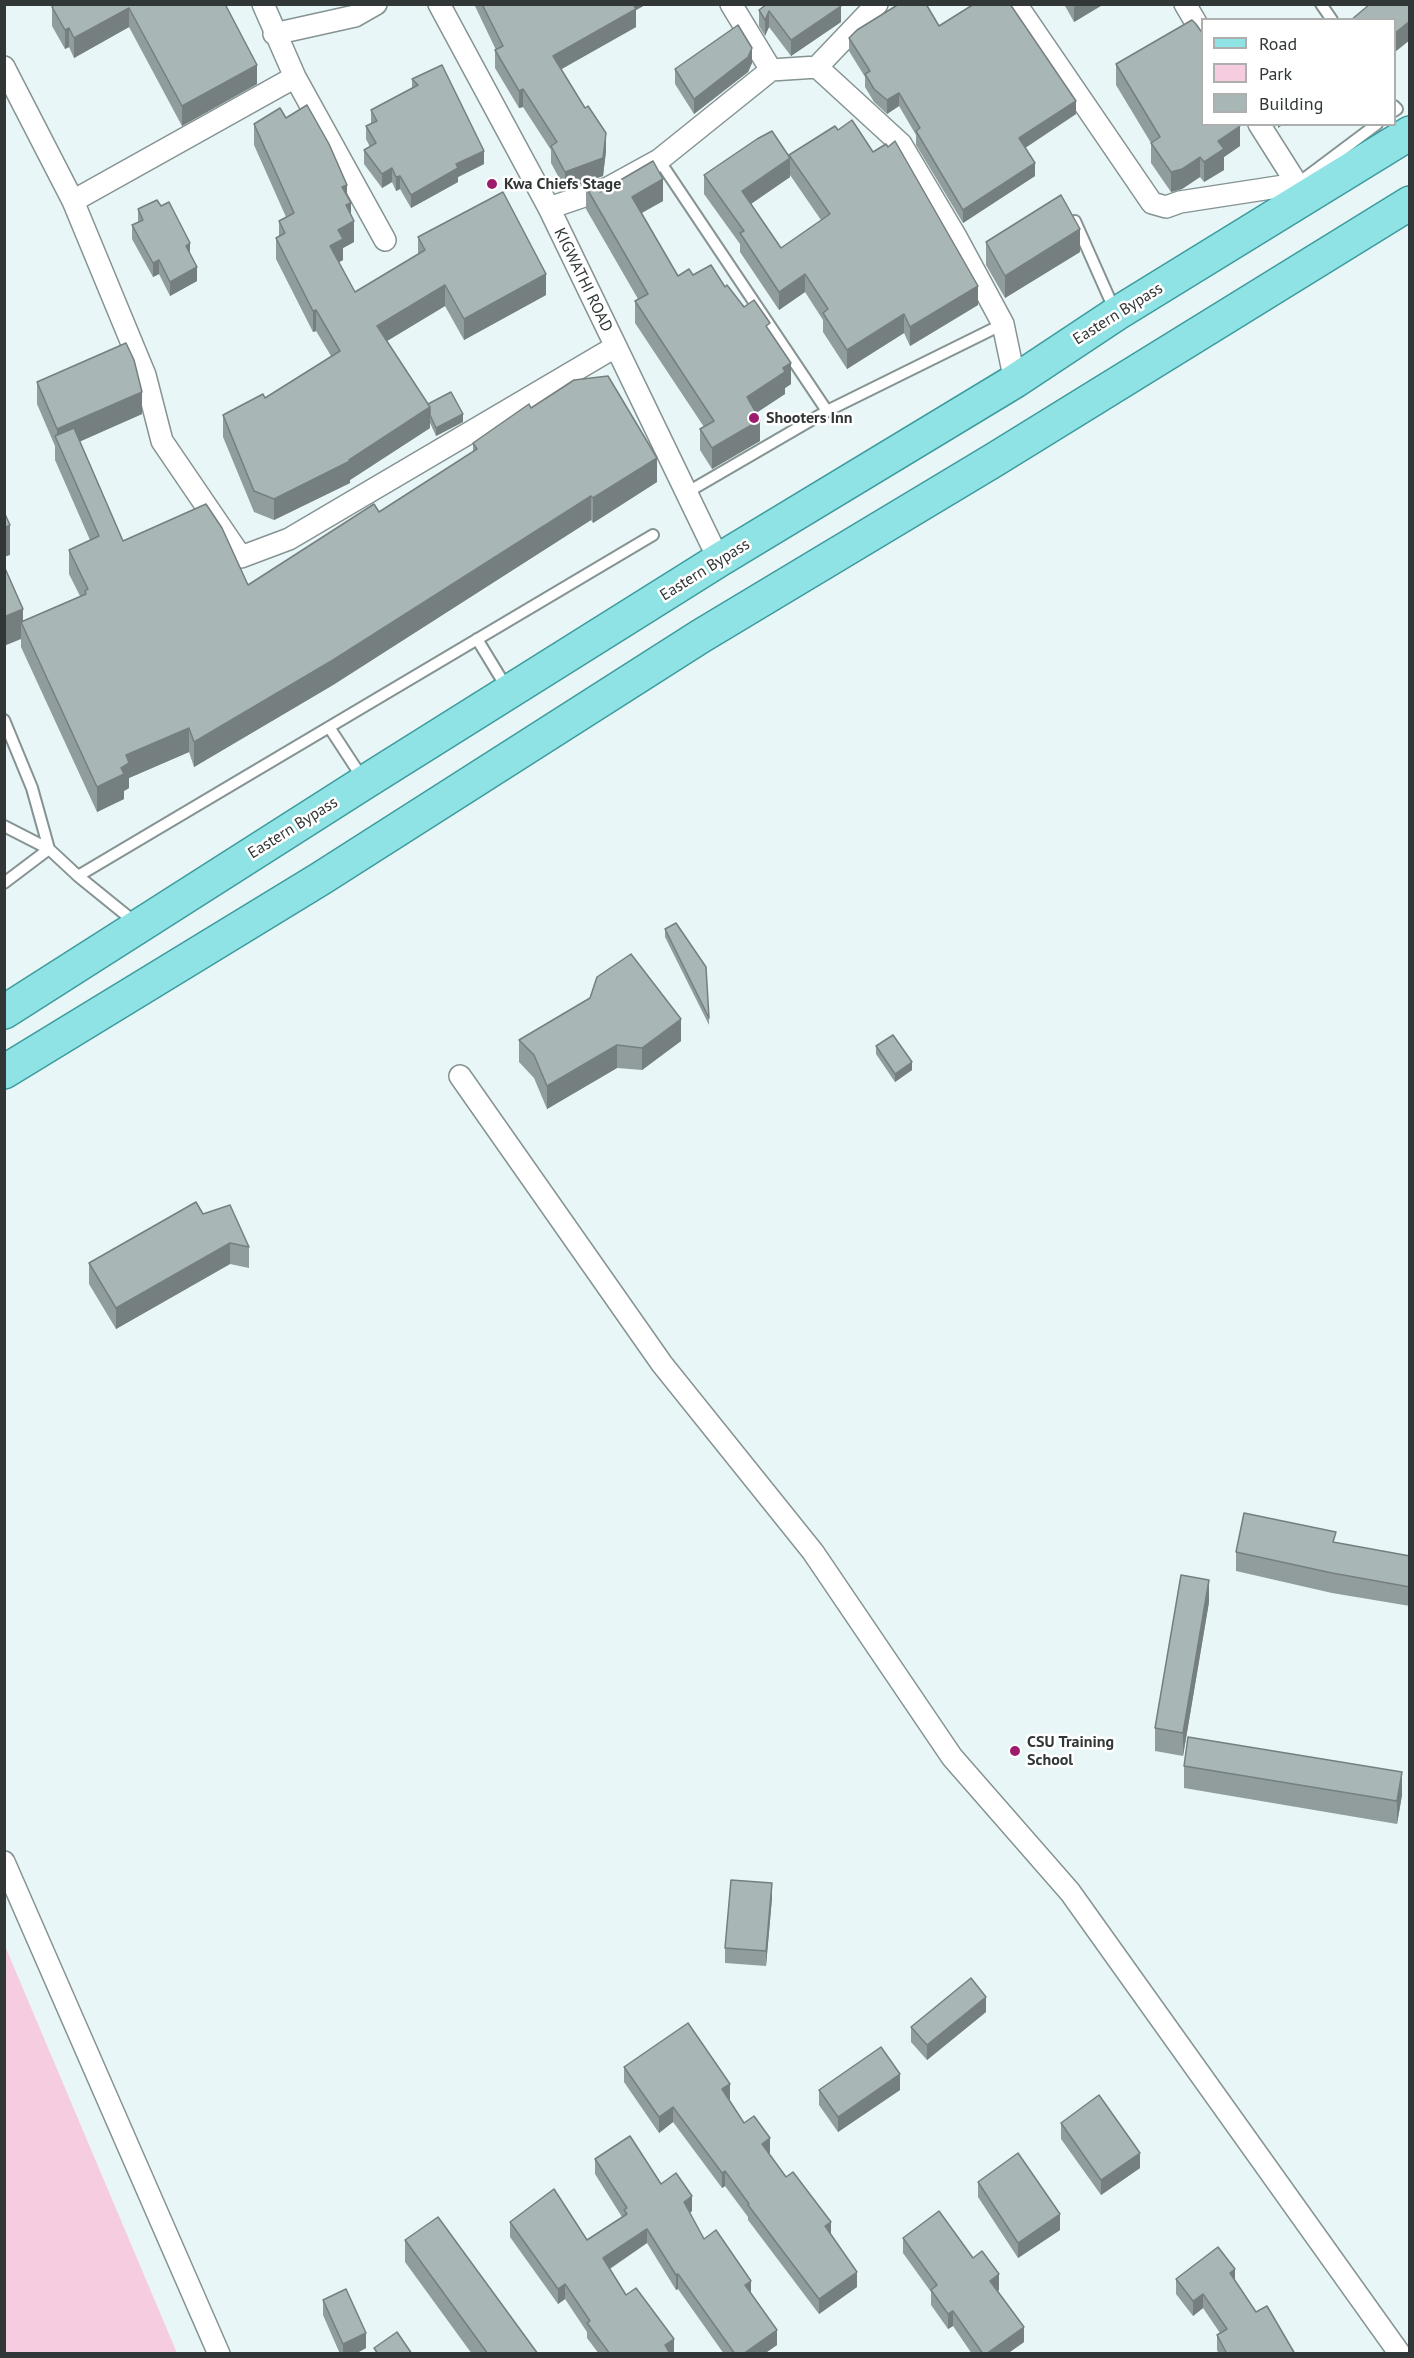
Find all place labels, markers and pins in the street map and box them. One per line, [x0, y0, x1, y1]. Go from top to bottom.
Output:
place label: Kwa Chiefs Stage [504, 174, 621, 194]
marker: Kwa Chiefs Stage [485, 177, 499, 191]
place label: Shooters Inn [766, 408, 852, 428]
marker: Shooters Inn [747, 411, 761, 425]
place label: CSU Training School [1027, 1732, 1114, 1770]
marker: CSU Training School [1008, 1744, 1022, 1758]

